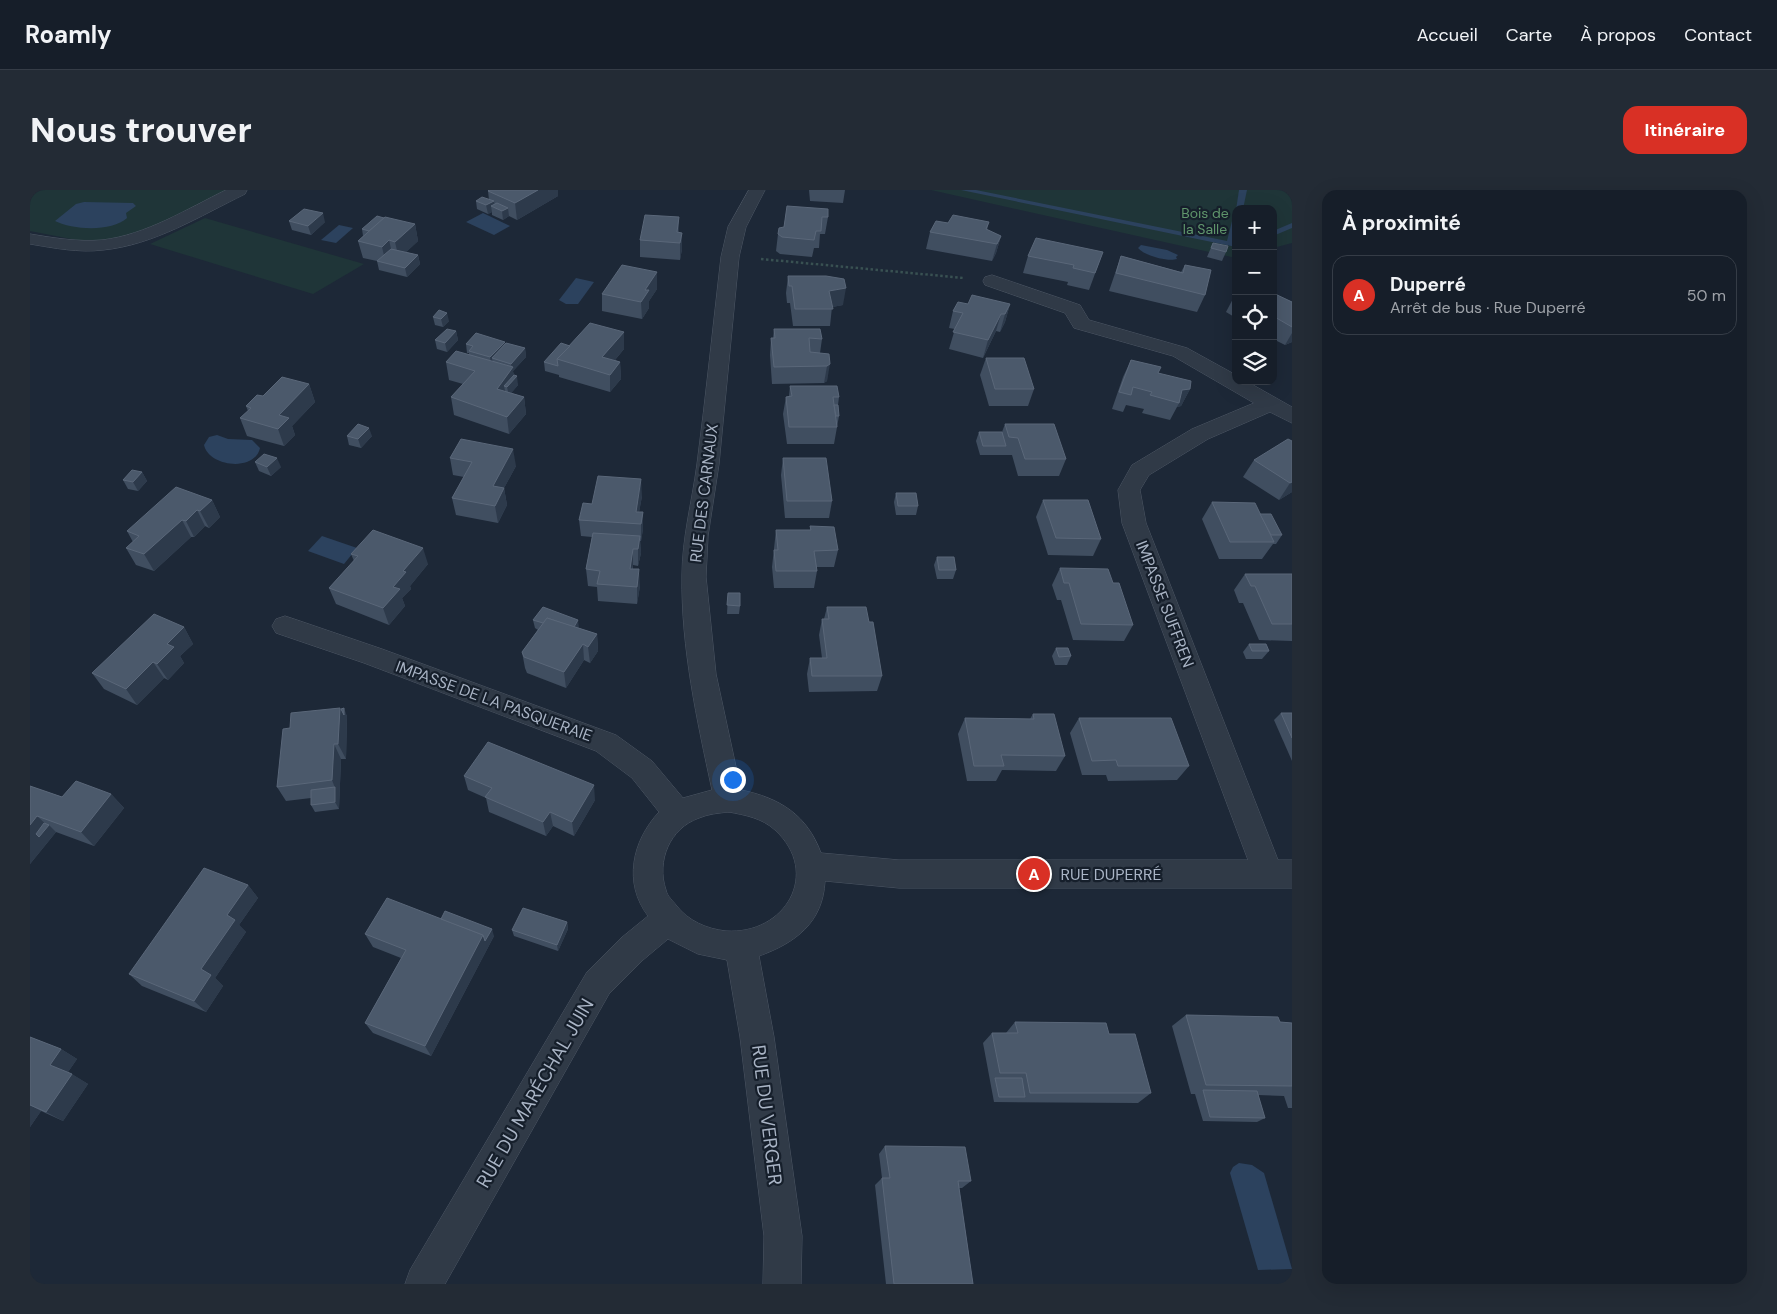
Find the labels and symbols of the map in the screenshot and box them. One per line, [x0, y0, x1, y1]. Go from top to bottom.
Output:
park label: Bois de la Salle [1181, 204, 1229, 238]
street label: RUE DES CARNAUX [685, 422, 723, 564]
street label: IMPASSE SUFFREN [1131, 538, 1199, 670]
street label: IMPASSE DE LA PASQUERAIE [393, 656, 595, 746]
your location [720, 767, 746, 793]
pin: A [1018, 855, 1050, 893]
street label: RUE DUPERRÉ [1060, 864, 1162, 885]
street label: RUE DU MARÉCHAL JUIN [471, 994, 599, 1192]
street label: RUE DU VERGER [746, 1043, 788, 1187]

